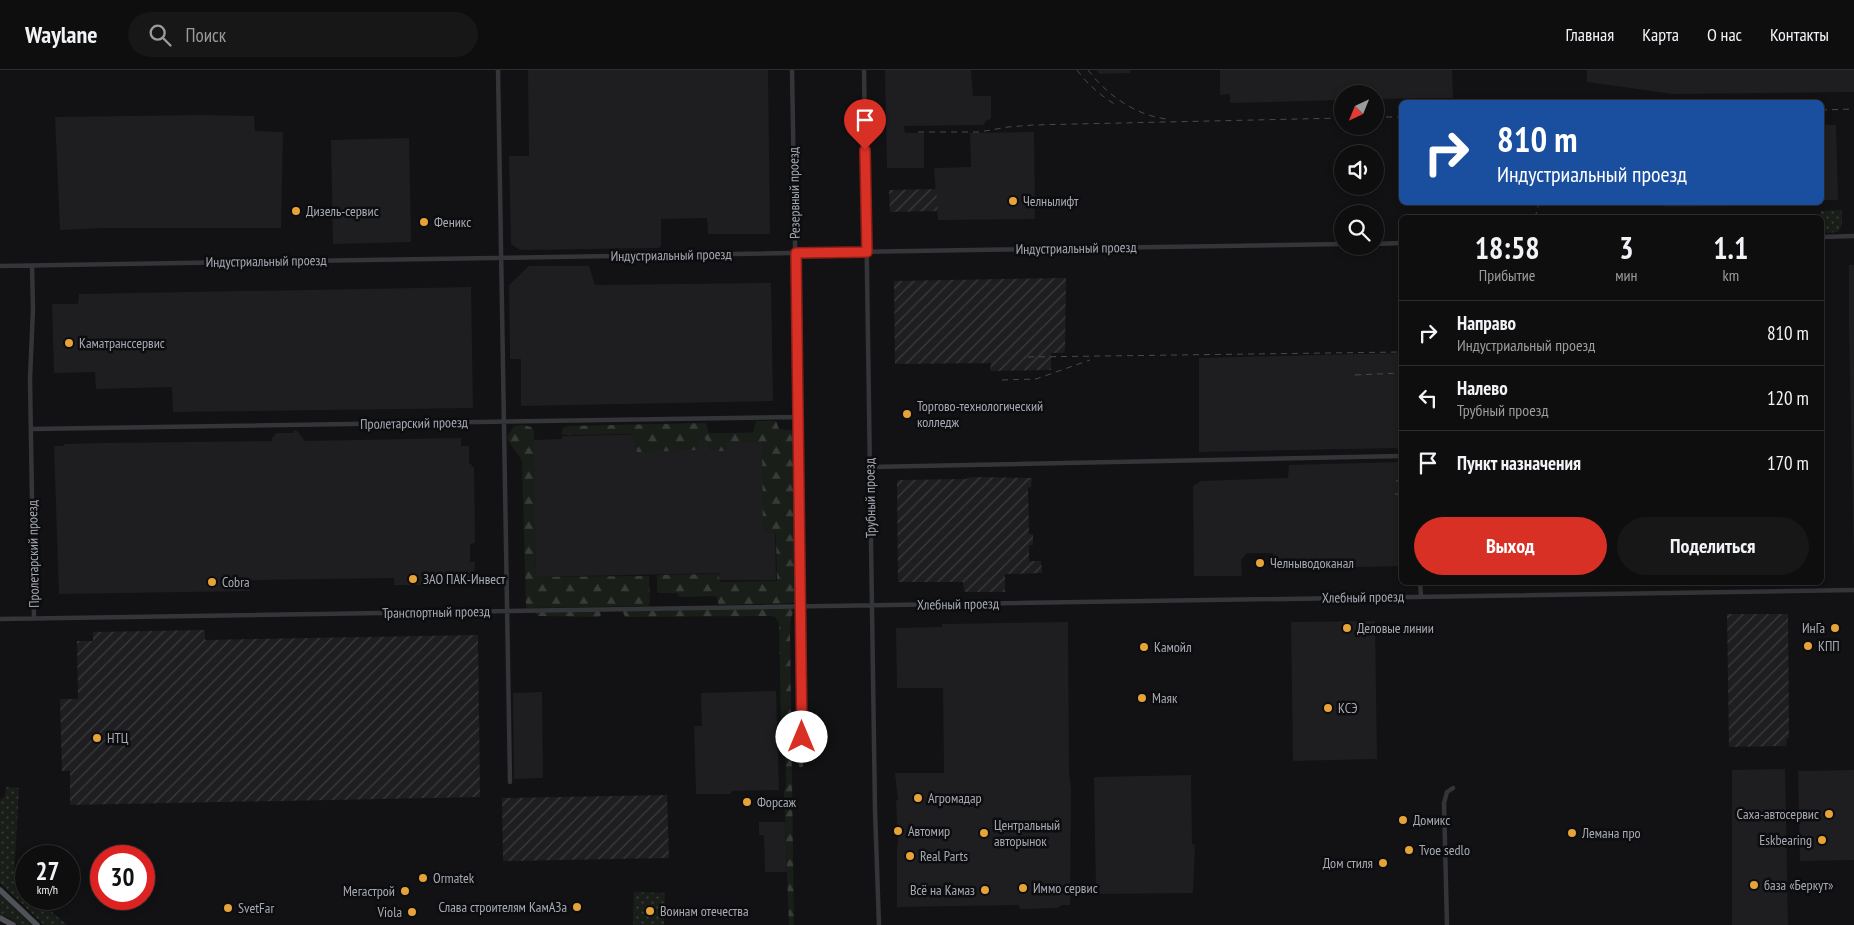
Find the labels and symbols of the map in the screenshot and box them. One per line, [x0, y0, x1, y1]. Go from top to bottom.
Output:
north arrow [1334, 85, 1384, 135]
pin [844, 99, 886, 150]
street label: Резервный проезд [784, 147, 804, 239]
place label: Челнылифт [1023, 192, 1079, 210]
marker: Челнылифт [1007, 195, 1019, 207]
place label: Дизель-сервис [306, 202, 379, 220]
marker: Дизель-сервис [290, 205, 302, 217]
place label: Феникс [434, 213, 471, 231]
marker: Феникс [418, 216, 430, 228]
street label: Индустриальный проезд [1015, 238, 1137, 258]
street label: Индустриальный проезд [610, 245, 732, 265]
street label: Индустриальный проезд [205, 251, 327, 271]
place label: Каматранссервис [79, 334, 165, 352]
marker: Каматранссервис [63, 337, 75, 349]
place label: Торгово-технологический колледж [917, 397, 1043, 431]
marker: Торгово-технологический колледж [901, 408, 913, 420]
street label: Пролетарский проезд [360, 413, 468, 433]
street label: Трубный проезд [860, 458, 880, 538]
street label: Пролетарский проезд [23, 500, 43, 608]
place label: Челныводоканал [1270, 554, 1354, 572]
marker: Челныводоканал [1254, 557, 1266, 569]
place label: ЗАО ПАК-Инвест [423, 570, 506, 588]
place label: Cobra [222, 573, 250, 591]
marker: ЗАО ПАК-Инвест [407, 573, 419, 585]
marker: Cobra [206, 576, 218, 588]
street label: Хлебный проезд [1322, 587, 1404, 607]
street label: Хлебный проезд [917, 594, 999, 614]
street label: Транспортный проезд [382, 602, 490, 622]
place label: Деловые линии [1357, 619, 1434, 637]
place label: ИнГа [1802, 619, 1825, 637]
marker: Деловые линии [1341, 622, 1353, 634]
marker: ИнГа [1829, 622, 1841, 634]
place label: КПП [1818, 637, 1840, 655]
place label: Камойл [1154, 638, 1192, 656]
marker: КПП [1802, 640, 1814, 652]
marker: Камойл [1138, 641, 1150, 653]
place label: Маяк [1152, 689, 1178, 707]
marker: Маяк [1136, 692, 1148, 704]
place label: КСЭ [1338, 699, 1358, 717]
marker: КСЭ [1322, 702, 1334, 714]
position arrow [775, 710, 827, 762]
place label: НТЦ [107, 729, 129, 747]
marker: НТЦ [91, 732, 103, 744]
place label: Агромадар [928, 789, 982, 807]
marker: Агромадар [912, 792, 924, 804]
place label: Форсаж [757, 793, 797, 811]
marker: Форсаж [741, 796, 753, 808]
place label: Саха-автосервис [1737, 805, 1819, 823]
marker: Саха-автосервис [1823, 808, 1835, 820]
place label: Домикс [1413, 811, 1450, 829]
marker: Домикс [1397, 814, 1409, 826]
place label: Центральный авторынок [994, 816, 1060, 850]
place label: Автомир [908, 822, 950, 840]
place label: Лемана про [1581, 824, 1641, 842]
marker: Автомир [892, 825, 904, 837]
marker: Центральный авторынок [978, 827, 990, 839]
marker: Лемана про [1566, 827, 1578, 839]
place label: Eskbearing [1759, 831, 1812, 849]
marker: Eskbearing [1816, 834, 1828, 846]
place label: Tvoe sedlo [1419, 841, 1470, 859]
marker: Tvoe sedlo [1403, 844, 1415, 856]
speed limit sign: 30 [90, 845, 155, 910]
place label: Real Parts [920, 847, 968, 865]
marker: Real Parts [904, 850, 916, 862]
place label: Дом стиля [1323, 854, 1373, 872]
marker: Дом стиля [1377, 857, 1389, 869]
place label: Ormatek [433, 869, 475, 887]
marker: Ormatek [417, 872, 429, 884]
place label: база «Беркут» [1764, 876, 1833, 894]
place label: Иммо сервис [1033, 879, 1098, 897]
marker: база «Беркут» [1748, 879, 1760, 891]
place label: Всё на Камаз [910, 881, 975, 899]
place label: Мегастрой [343, 882, 395, 900]
marker: Иммо сервис [1017, 882, 1029, 894]
marker: Всё на Камаз [979, 884, 991, 896]
marker: Мегастрой [399, 885, 411, 897]
place label: Слава строителям КамАЗа [439, 898, 567, 916]
place label: SvetFar [238, 899, 274, 917]
marker: Слава строителям КамАЗа [571, 901, 583, 913]
marker: SvetFar [222, 902, 234, 914]
place label: Воинам отечества [660, 902, 749, 920]
place label: Viola [377, 903, 402, 921]
marker: Воинам отечества [644, 905, 656, 917]
marker: Viola [406, 906, 418, 918]

